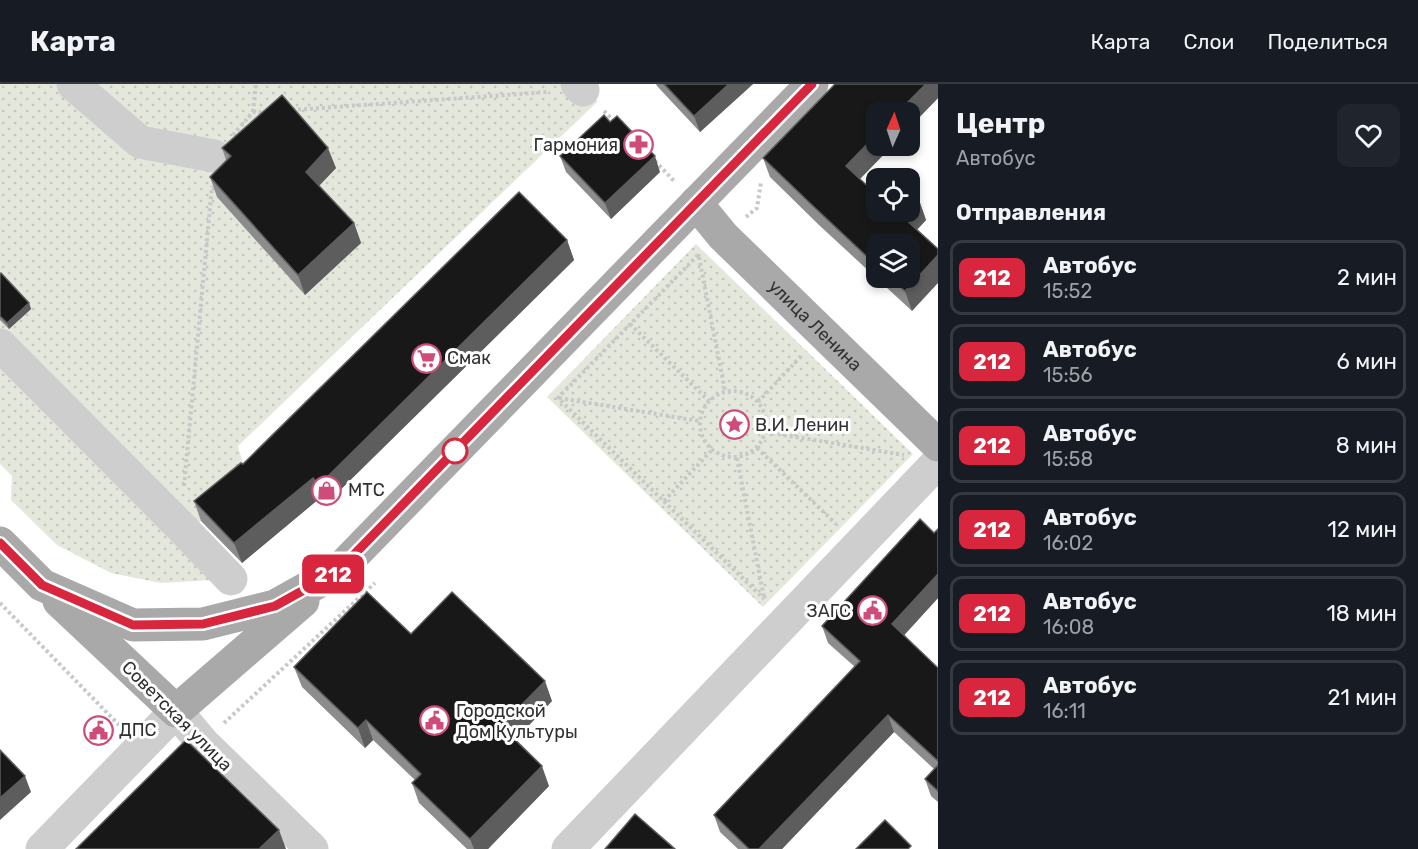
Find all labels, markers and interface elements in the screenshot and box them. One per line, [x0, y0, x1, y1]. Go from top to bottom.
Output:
text: Карта [30, 25, 116, 58]
text: Карта [1090, 29, 1150, 54]
text: Слои [1183, 29, 1234, 54]
text: Поделиться [1267, 29, 1388, 54]
north arrow [866, 102, 920, 156]
map controls [866, 102, 920, 288]
button: heart [1337, 104, 1400, 167]
text: Центр [956, 107, 1045, 140]
pharmacy icon: Гармония [623, 129, 655, 161]
place label: Гармония [534, 134, 618, 156]
text: Автобус [956, 146, 1036, 170]
button: locate [866, 168, 920, 222]
text: Отправления [956, 199, 1106, 226]
button: layers [866, 234, 920, 288]
text: Автобус [1043, 252, 1137, 279]
text: 2 мин [1337, 264, 1397, 291]
text: 212 [973, 265, 1011, 290]
street label: улица Ленина [764, 275, 866, 376]
text: 15:52 [1043, 279, 1092, 303]
text: Автобус [1043, 336, 1137, 363]
supermarket icon: Смак [410, 342, 442, 374]
place label: Смак [447, 347, 491, 369]
text: 6 мин [1337, 348, 1397, 375]
text: 212 [973, 349, 1011, 374]
text: 15:56 [1043, 363, 1093, 387]
place icon: В.И. Ленин [718, 409, 750, 441]
place label: В.И. Ленин [755, 414, 849, 436]
text: Автобус [1043, 420, 1137, 447]
text: 8 мин [1336, 432, 1397, 459]
text: 212 [973, 433, 1011, 458]
unlabelled marker [442, 438, 468, 464]
text: 15:58 [1043, 447, 1093, 471]
shop icon: МТС [311, 474, 343, 506]
place label: МТС [348, 479, 385, 501]
text: Автобус [1043, 504, 1137, 531]
text: 12 мин [1327, 516, 1397, 543]
text: 212 [973, 517, 1011, 542]
text: 16:02 [1043, 531, 1093, 555]
line badge: 212 [298, 554, 368, 594]
text: 212 [314, 562, 352, 587]
text: Автобус [1043, 588, 1137, 615]
public building icon: ЗАГС [856, 595, 888, 627]
place label: ЗАГС [807, 600, 851, 622]
text: 18 мин [1326, 600, 1397, 627]
text: 212 [973, 601, 1011, 626]
text: 16:08 [1043, 615, 1094, 639]
street label: Советская улица [117, 656, 237, 776]
text: Автобус [1043, 672, 1137, 699]
text: 21 мин [1327, 684, 1397, 711]
text: 212 [973, 685, 1011, 710]
text: 16:11 [1043, 699, 1086, 723]
place label: Городской Дом Культуры [456, 700, 578, 743]
public building icon: Городской Дом Культуры [419, 705, 451, 737]
public building icon: ДПС [82, 714, 114, 746]
place label: ДПС [119, 719, 157, 741]

